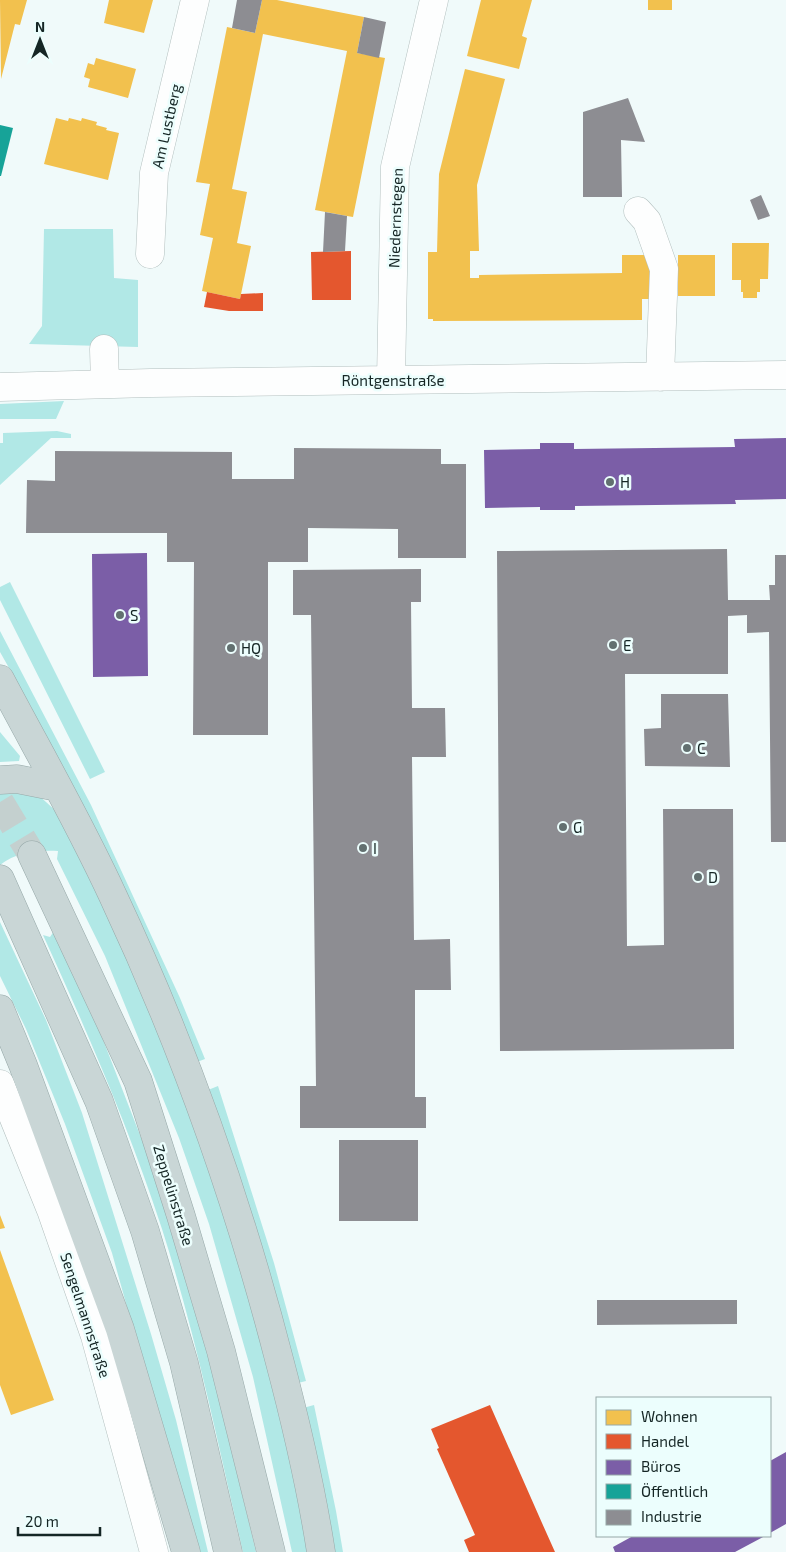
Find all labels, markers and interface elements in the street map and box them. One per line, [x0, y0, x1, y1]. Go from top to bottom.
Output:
north arrow [15, 15, 65, 65]
text: N [35, 18, 45, 35]
street label: Am Lustberg [148, 81, 185, 170]
street label: Niedernstegen [384, 168, 406, 268]
street label: Röntgenstraße [342, 371, 445, 389]
place label: H [620, 473, 630, 491]
marker: H [604, 476, 616, 488]
place label: S [130, 606, 138, 624]
marker: S [114, 609, 126, 621]
place label: E [623, 636, 631, 654]
place label: HQ [241, 639, 261, 658]
marker: E [607, 639, 619, 651]
marker: HQ [225, 642, 237, 654]
place label: C [697, 739, 706, 757]
marker: C [681, 742, 693, 754]
place label: G [573, 818, 582, 836]
marker: G [557, 821, 569, 833]
place label: I [373, 839, 377, 857]
marker: I [357, 842, 369, 854]
place label: D [708, 868, 718, 886]
marker: D [692, 871, 704, 883]
street label: Zeppelinstraße [150, 1142, 198, 1248]
street label: Sengelmannstraße [57, 1250, 115, 1380]
legend [596, 1397, 771, 1537]
text: Wohnen [641, 1407, 698, 1425]
text: Handel [641, 1432, 690, 1450]
text: Büros [641, 1457, 681, 1475]
text: Öffentlich [641, 1482, 708, 1500]
scale bar [18, 1504, 100, 1536]
text: Industrie [641, 1507, 702, 1525]
text: 20 m [25, 1512, 59, 1530]

